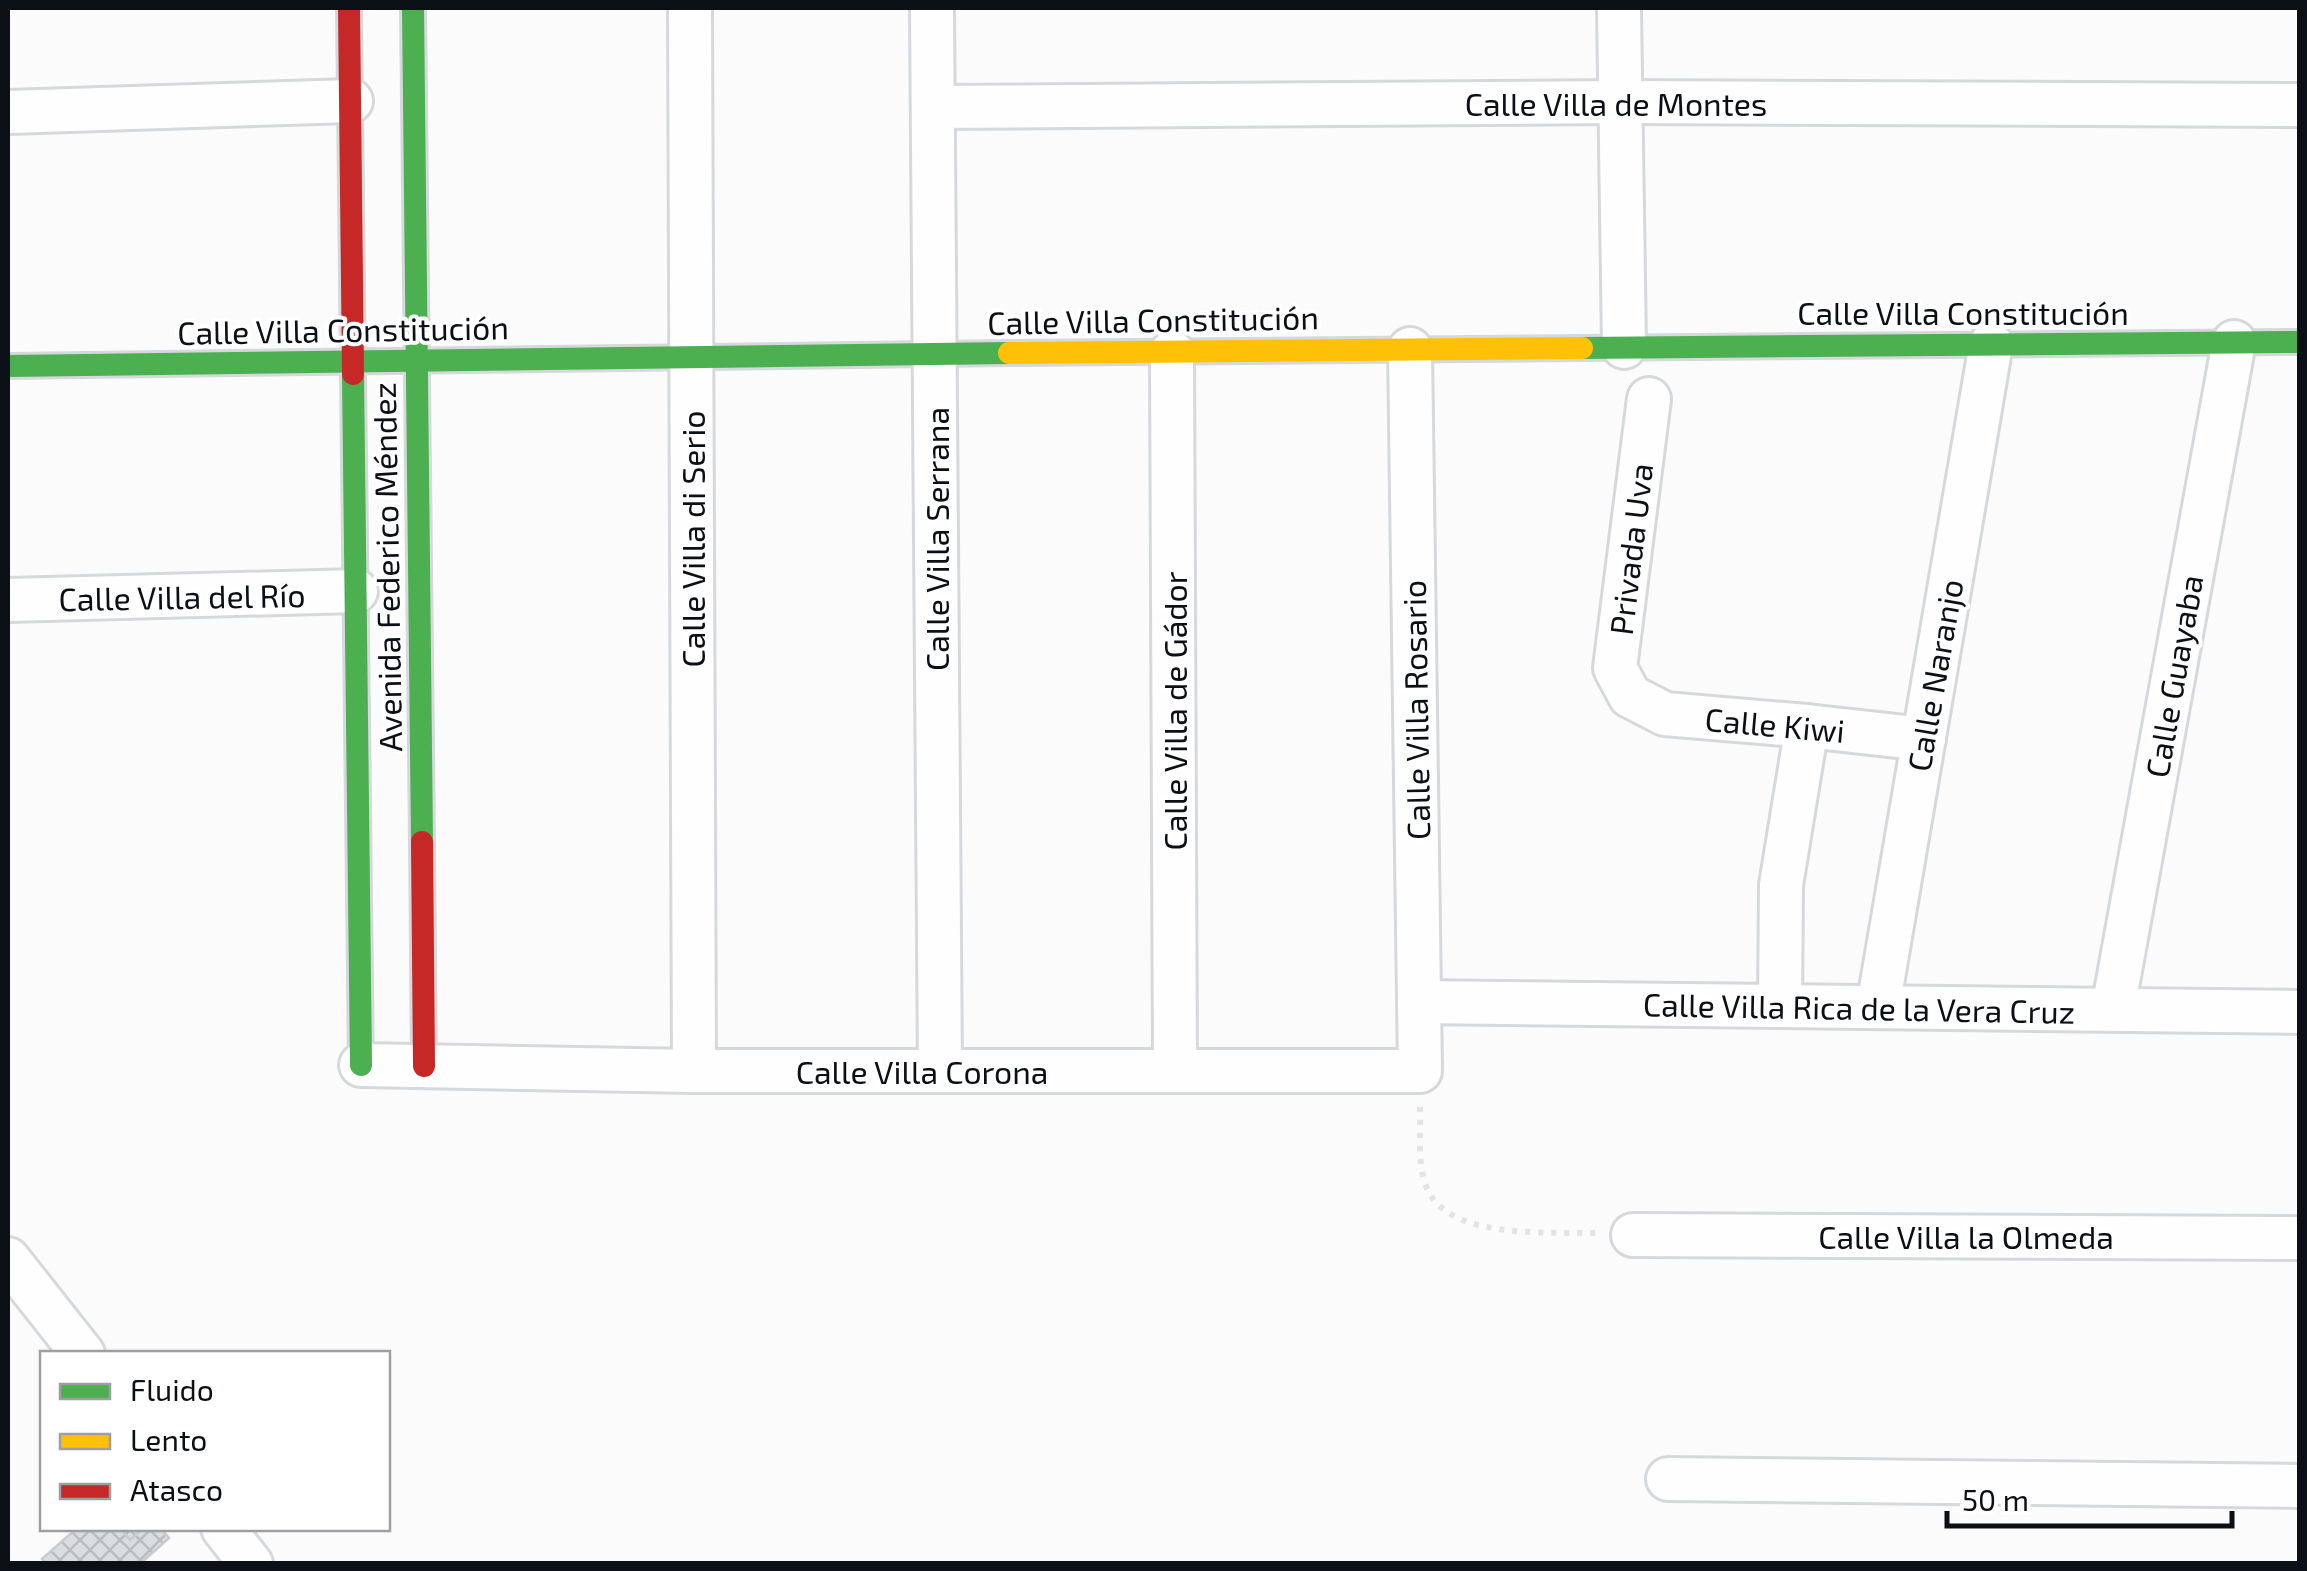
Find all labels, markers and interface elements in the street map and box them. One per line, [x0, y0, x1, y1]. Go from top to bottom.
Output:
street label: Calle Villa de Montes [1465, 84, 1767, 122]
street label: Calle Villa Constitución [1797, 293, 2129, 331]
street label: Calle Villa Constitución [987, 297, 1319, 341]
street label: Calle Villa Constitución [177, 307, 509, 351]
street label: Avenida Federico Méndez [364, 382, 408, 752]
street label: Calle Villa Serrana [917, 407, 955, 671]
street label: Calle Villa di Serio [673, 411, 711, 668]
street label: Privada Uva [1601, 461, 1659, 637]
street label: Calle Villa de Gádor [1155, 571, 1193, 851]
street label: Calle Guayaba [2136, 572, 2210, 780]
street label: Calle Villa del Río [58, 575, 306, 617]
street label: Calle Naranjo [1898, 576, 1971, 774]
street label: Calle Villa Rosario [1394, 580, 1436, 840]
street label: Calle Kiwi [1703, 699, 1847, 749]
street label: Calle Villa Rica de la Vera Cruz [1643, 984, 2075, 1030]
street label: Calle Villa Corona [796, 1052, 1048, 1090]
street label: Calle Villa la Olmeda [1818, 1217, 2114, 1255]
legend [40, 1351, 390, 1531]
text: Fluido [130, 1371, 214, 1407]
text: Lento [130, 1421, 207, 1457]
scale bar [1947, 1466, 2232, 1528]
text: Atasco [130, 1471, 223, 1507]
text: 50 m [1962, 1481, 2029, 1517]

